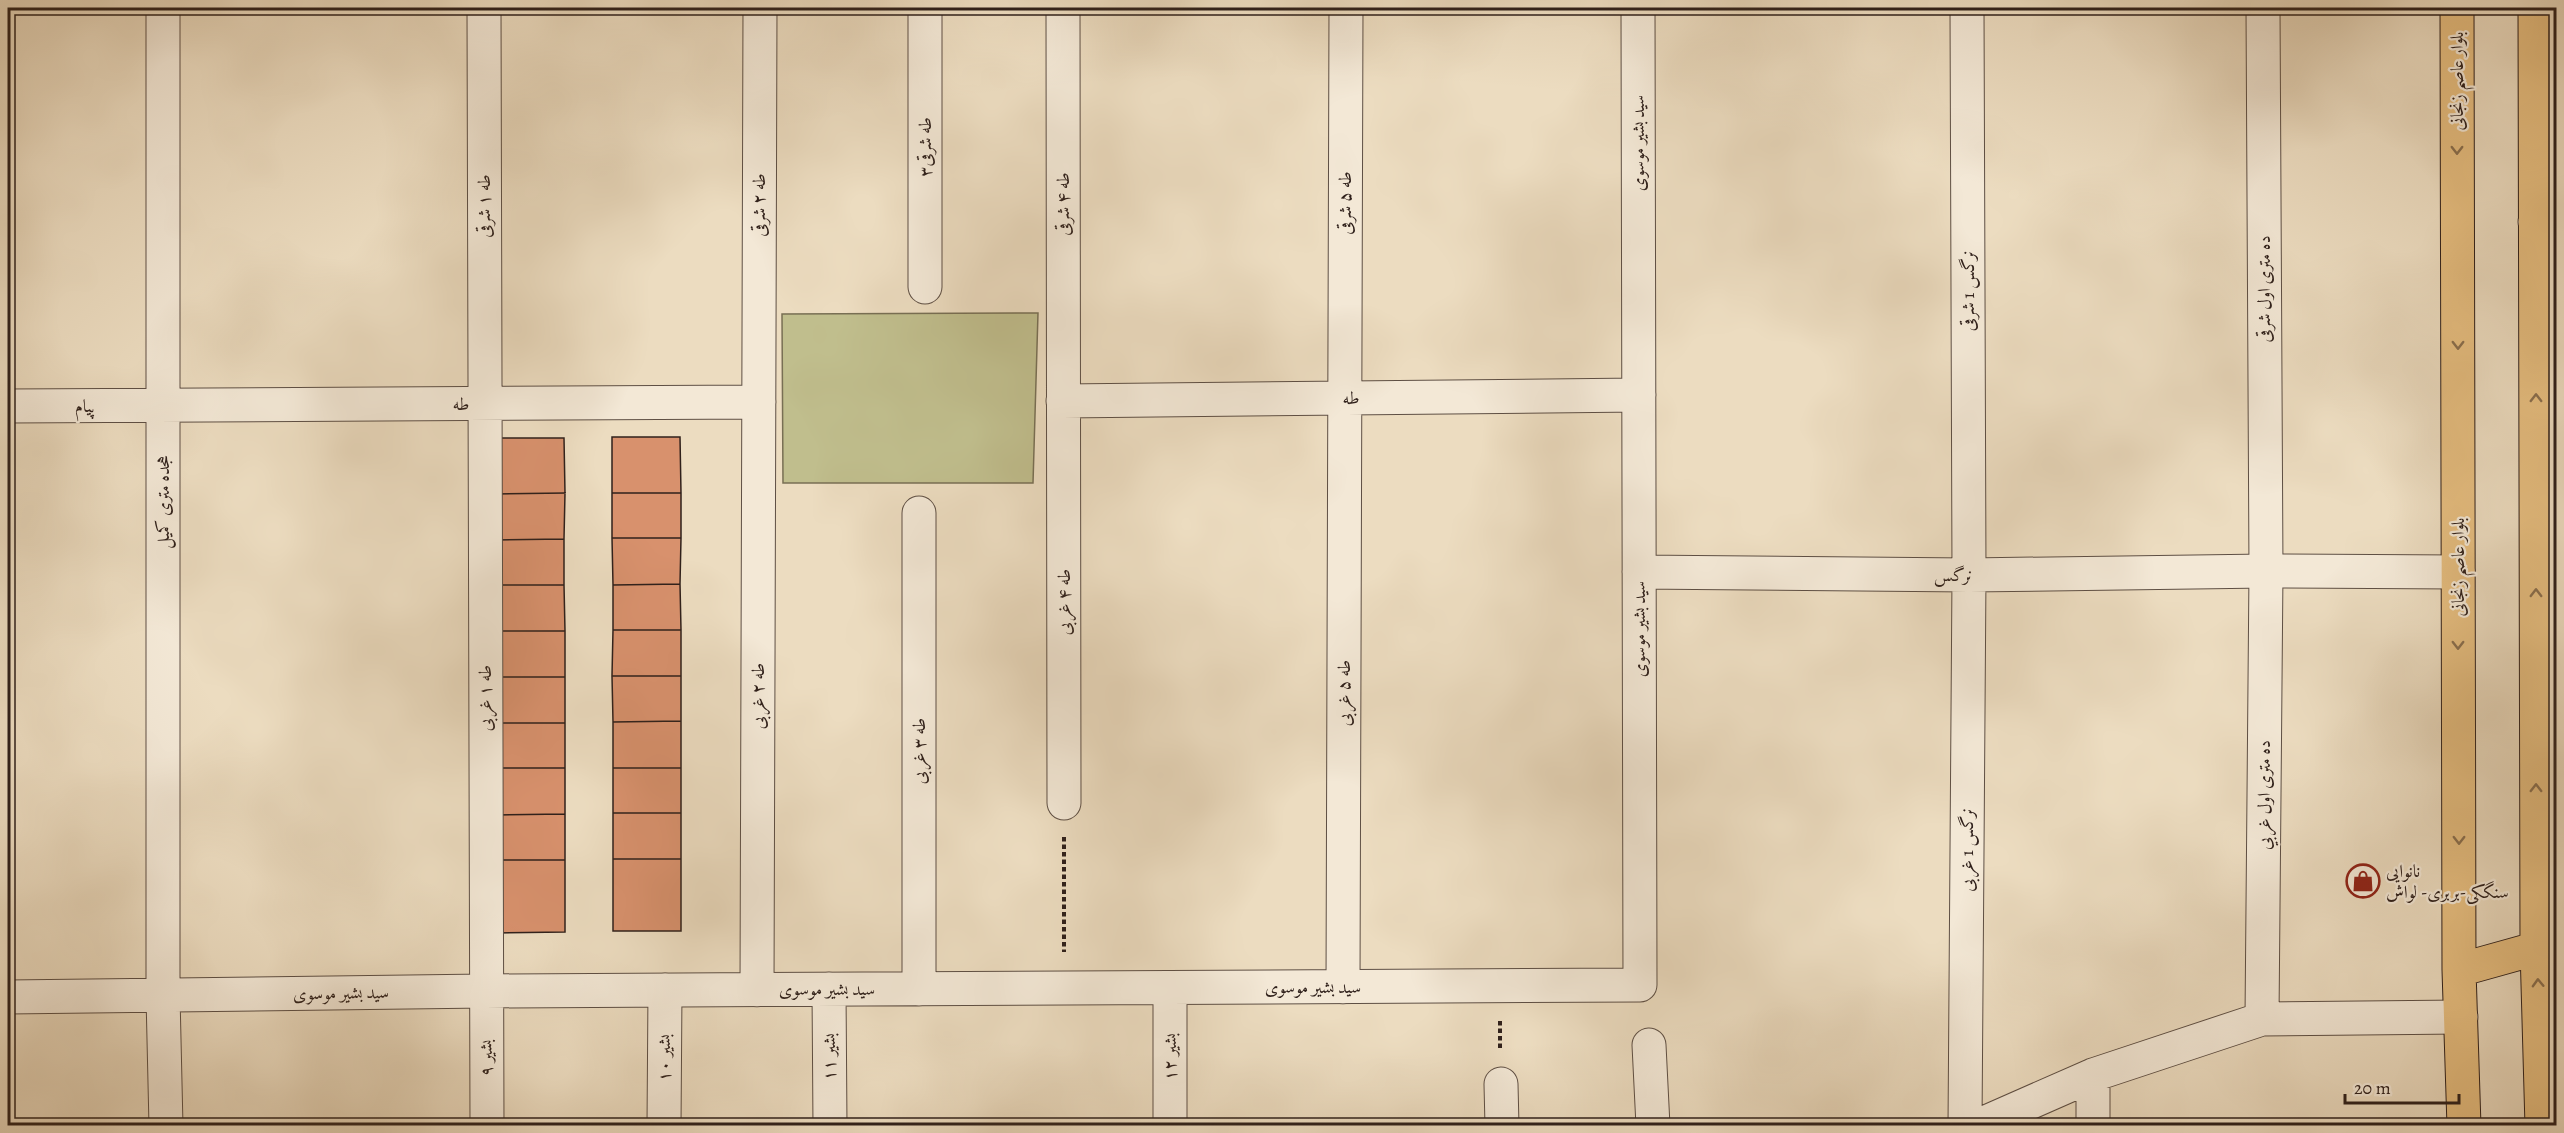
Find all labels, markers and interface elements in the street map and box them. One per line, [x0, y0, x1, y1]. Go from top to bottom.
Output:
street label: بلوار عاصم زنجانی [2445, 32, 2475, 130]
street label: سید بشیر موسوی [1626, 95, 1650, 191]
street label: طه شرقی۳ [913, 117, 937, 177]
one-way arrow [2451, 145, 2463, 154]
street label: طه ۵ شرقی [1333, 171, 1357, 235]
street label: طه ۴ شرقی [1051, 172, 1075, 236]
street label: طه ۲ شرقی [747, 173, 771, 237]
street label: طه ۱ شرقی [472, 174, 496, 238]
street label: ده متری اول شرقی [2252, 235, 2276, 343]
street label: نرگس 1 شرقی [1956, 251, 1980, 331]
one-way arrow [2452, 340, 2464, 349]
street label: طه [1342, 386, 1360, 410]
street label: طه [452, 392, 470, 416]
street label: پیام [75, 394, 95, 422]
one-way arrow [2530, 394, 2542, 403]
street label: هجده متری کمیل [151, 455, 176, 549]
street label: بلوار عاصم زنجانی [2446, 518, 2476, 616]
street label: نرگس [1934, 563, 1972, 587]
street label: طه ۴ غربی [1052, 569, 1077, 635]
street label: سید بشیر موسوی [1627, 581, 1651, 677]
one-way arrow [2530, 589, 2542, 598]
one-way arrow [2452, 640, 2464, 649]
street label: طه ۵ غربی [1332, 660, 1357, 726]
street label: طه ۲ غربی [746, 663, 771, 729]
street label: طه ۱ غربی [473, 665, 498, 731]
street label: طه ۳ غربی [907, 718, 932, 784]
street label: ده متری اول غربي [2252, 740, 2279, 850]
one-way arrow [2530, 784, 2542, 793]
street label: نرگس 1 غربی [1955, 808, 1980, 892]
one-way arrow [2453, 835, 2465, 844]
place label: نانوایی سنگکی-بربری- لواش [2386, 859, 2509, 905]
shop icon: نانوایی سنگکی-بربری- لواش [2345, 863, 2381, 899]
street label: سید بشیر موسوی [1265, 975, 1361, 999]
street label: سید بشیر موسوی [779, 977, 875, 1001]
one-way arrow [2531, 979, 2544, 988]
street label: سید بشیر موسوی [293, 980, 389, 1006]
street label: بشیر ۱۱ [817, 1033, 841, 1081]
street label: بشیر ۱۲ [1158, 1033, 1182, 1081]
street label: بشیر ۱۰ [652, 1034, 676, 1082]
street label: بشیر ۹ [474, 1039, 498, 1077]
scale bar [2345, 1067, 2459, 1105]
text: 20 m [2354, 1076, 2391, 1100]

